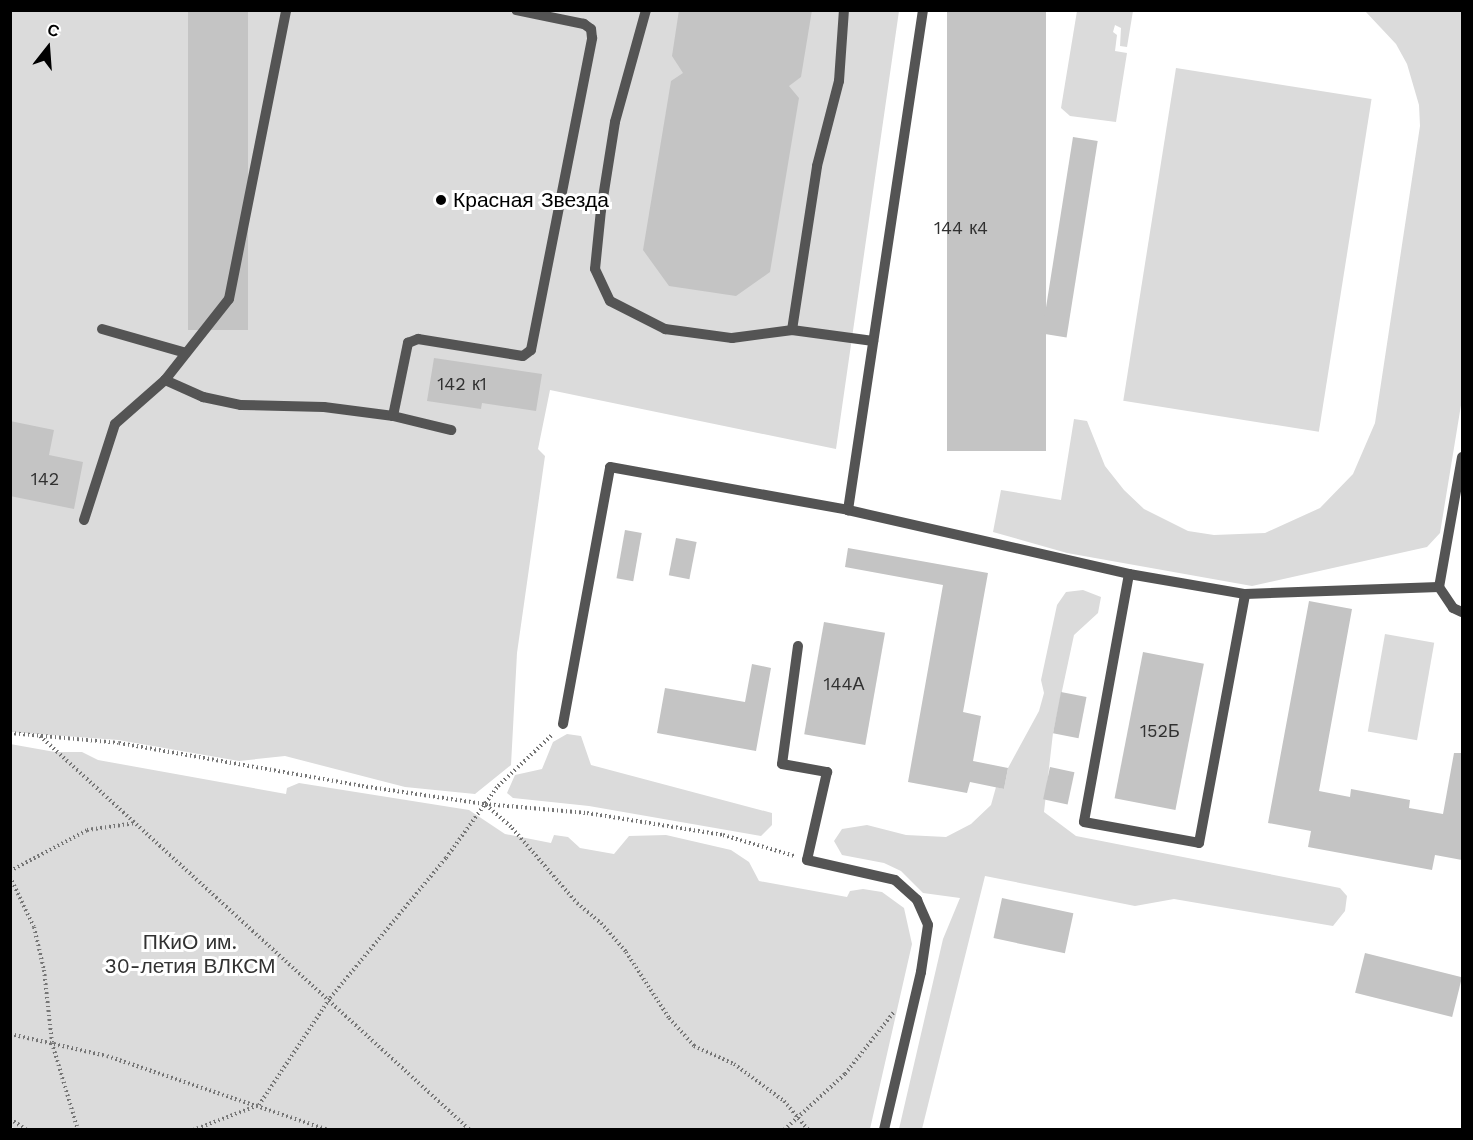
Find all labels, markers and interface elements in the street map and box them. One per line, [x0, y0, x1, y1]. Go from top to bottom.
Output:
north arrow [18, 18, 78, 78]
text: С [45, 20, 62, 41]
place label: Красная Звезда [453, 187, 609, 213]
marker: Красная Звезда [434, 193, 448, 207]
house number: 144 к4 [934, 217, 988, 239]
house number: 142 к1 [437, 373, 487, 395]
house number: 142 [31, 468, 59, 490]
house number: 144А [823, 673, 865, 695]
house number: 152Б [1140, 720, 1180, 742]
park label: ПКиО им. 30-летия ВЛКСМ [104, 929, 276, 979]

